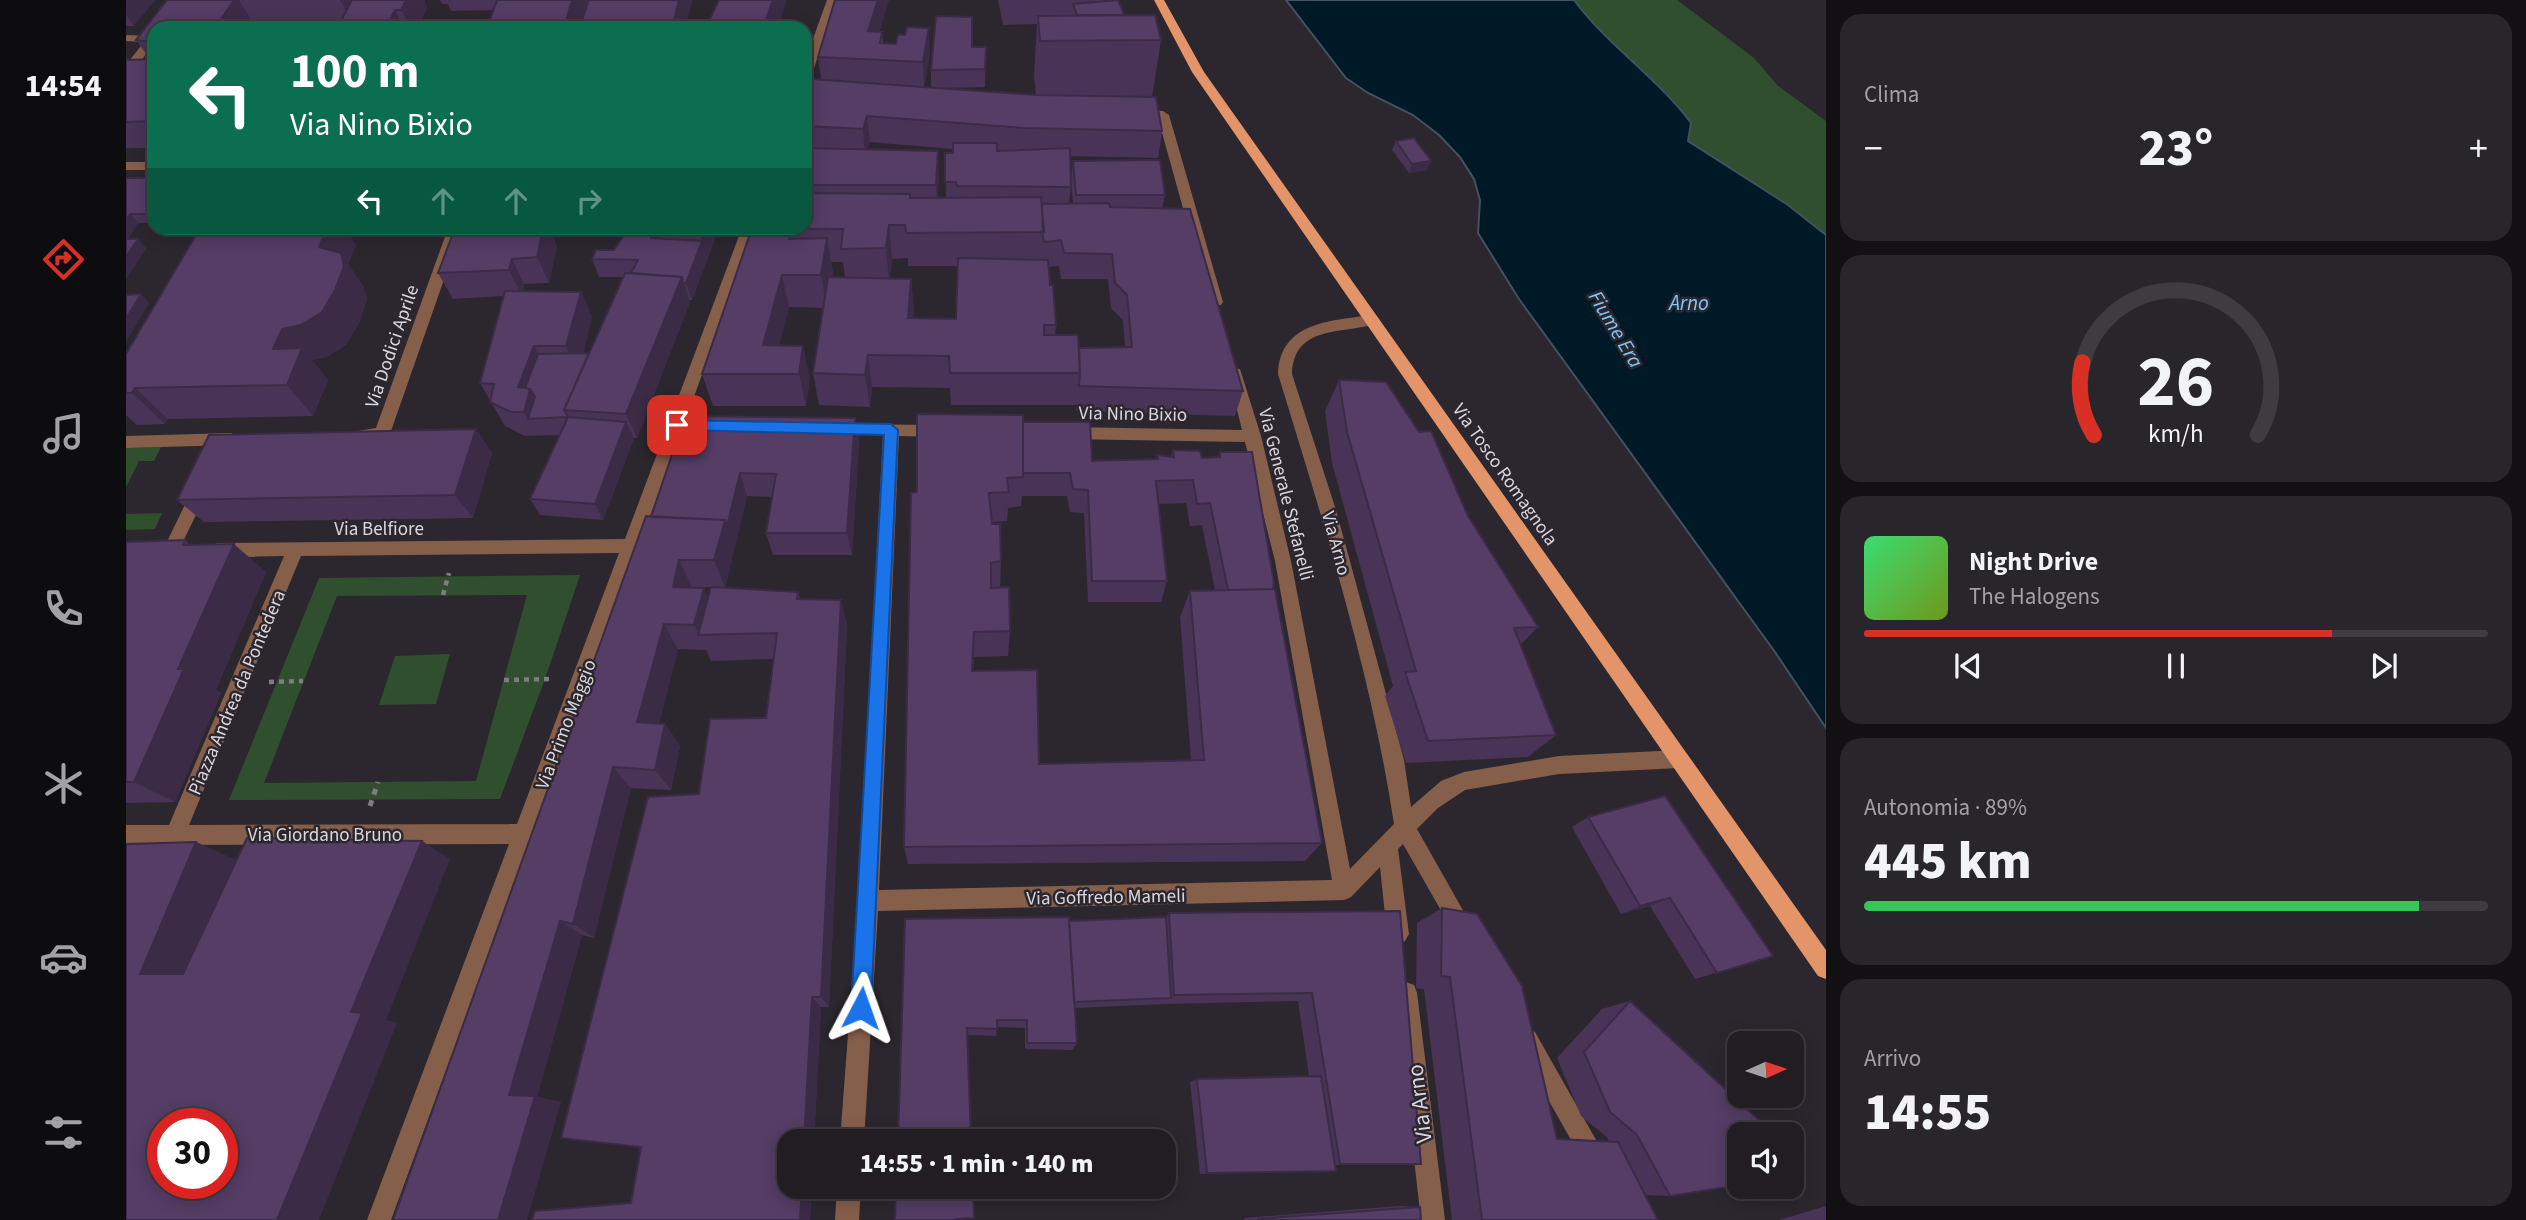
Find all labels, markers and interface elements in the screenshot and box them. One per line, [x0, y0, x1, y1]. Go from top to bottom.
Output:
text: 100 m [290, 37, 419, 107]
icon: left [175, 49, 266, 140]
text: 14:54 [24, 63, 102, 109]
text: Clima [1864, 78, 1919, 111]
text: Via Nino Bixio [290, 102, 473, 148]
text: 23° [2139, 112, 2213, 186]
text: − [1864, 122, 1883, 176]
text: + [2469, 122, 2488, 176]
icon: left [351, 182, 389, 220]
icon: ahead [424, 182, 462, 220]
icon: ahead [497, 182, 535, 220]
icon: right [570, 182, 608, 220]
icon: directions [39, 235, 88, 284]
street label: Via Dodici Aprile [359, 281, 426, 412]
water label: Fiume Era [1581, 285, 1651, 373]
water label: Arno [1667, 288, 1709, 318]
text: 26 [2138, 330, 2214, 434]
pin [647, 395, 707, 455]
street label: Via Tosco Romagnola [1445, 398, 1564, 552]
street label: Via Nino Bixio [1078, 400, 1187, 429]
street label: Via Generale Stefanelli [1251, 405, 1320, 583]
icon: arrive [658, 406, 696, 444]
icon: music [39, 409, 88, 458]
text: km/h [2148, 416, 2204, 452]
street label: Via Arno [1314, 508, 1357, 578]
street label: Via Belfiore [334, 516, 424, 543]
text: Night Drive [1969, 543, 2098, 580]
text: The Halogens [1969, 580, 2100, 613]
icon: phone [39, 584, 88, 633]
street label: Piazza Andrea da Pontedera [182, 586, 293, 799]
icon: previous [1949, 647, 1987, 685]
icon: pause [2157, 647, 2195, 685]
icon: next [2365, 647, 2403, 685]
street label: Via Primo Maggio [529, 656, 604, 793]
icon: climate [39, 759, 88, 808]
text: Autonomia · 89% [1864, 791, 2027, 824]
street label: Via Giordano Bruno [248, 822, 402, 849]
text: 445 km [1864, 825, 2032, 899]
street label: Via Goffredo Mameli [1026, 883, 1186, 912]
icon: car [39, 933, 88, 982]
position arrow [824, 971, 898, 1045]
north arrow [1727, 1031, 1804, 1108]
map controls [1727, 1031, 1804, 1199]
text: Arrivo [1864, 1042, 1921, 1075]
street label: Via Arno [1398, 1063, 1441, 1145]
text: 14:55 [1864, 1076, 1991, 1150]
icon: filters [39, 1108, 88, 1157]
speed limit sign: 30 [147, 1108, 238, 1199]
button: sound [1727, 1122, 1804, 1199]
text: 14:55 · 1 min · 140 m [860, 1145, 1093, 1182]

